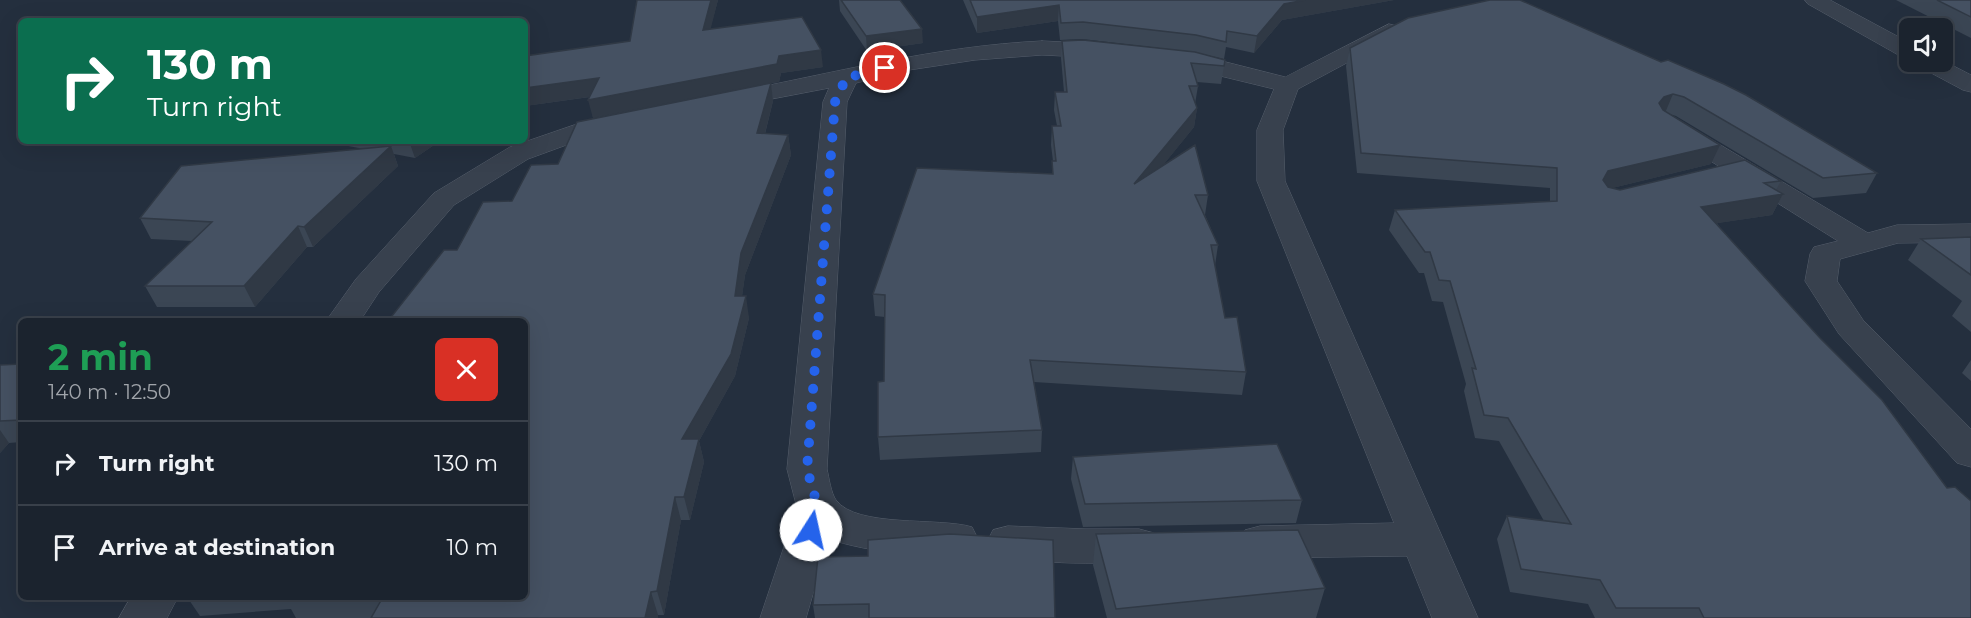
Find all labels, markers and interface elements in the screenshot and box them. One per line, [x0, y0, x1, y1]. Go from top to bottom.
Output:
map controls [1899, 18, 1953, 72]
button: sound [1899, 18, 1953, 72]
text: 130 m [147, 38, 273, 90]
icon: right [48, 42, 126, 120]
pin [859, 42, 910, 93]
icon: arrive [868, 51, 901, 84]
text: Turn right [147, 90, 282, 123]
text: 2 min [48, 335, 153, 379]
button: close [435, 338, 498, 401]
text: 140 m · 12:50 [48, 380, 171, 404]
icon: right [48, 447, 81, 480]
text: Turn right [99, 450, 214, 477]
text: 130 m [434, 450, 498, 477]
position arrow [779, 498, 843, 562]
icon: arrive [48, 531, 81, 564]
text: Arrive at destination [99, 534, 335, 561]
text: 10 m [446, 534, 498, 561]

